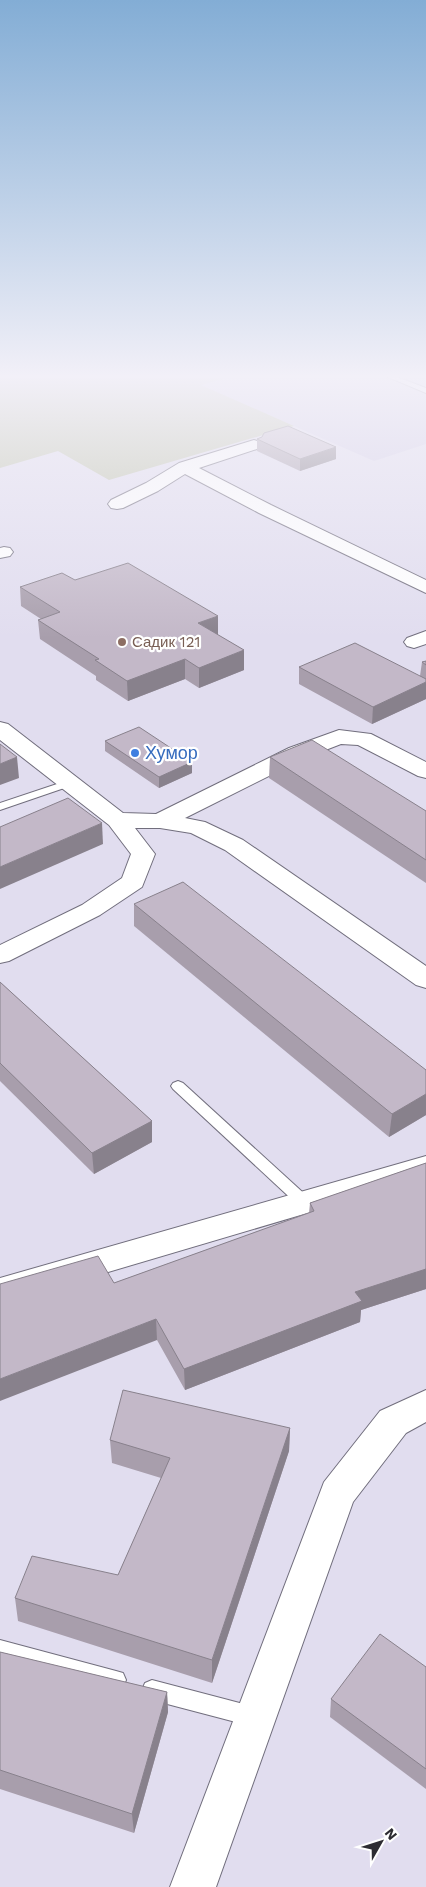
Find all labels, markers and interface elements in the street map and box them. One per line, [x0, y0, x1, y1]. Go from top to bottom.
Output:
place label: Садик 121 [132, 633, 200, 651]
marker: Садик 121 [116, 636, 128, 648]
place label: Хумор [145, 742, 198, 763]
marker: Хумор [129, 747, 141, 759]
north arrow [356, 1817, 406, 1867]
text: N [382, 1825, 401, 1843]

